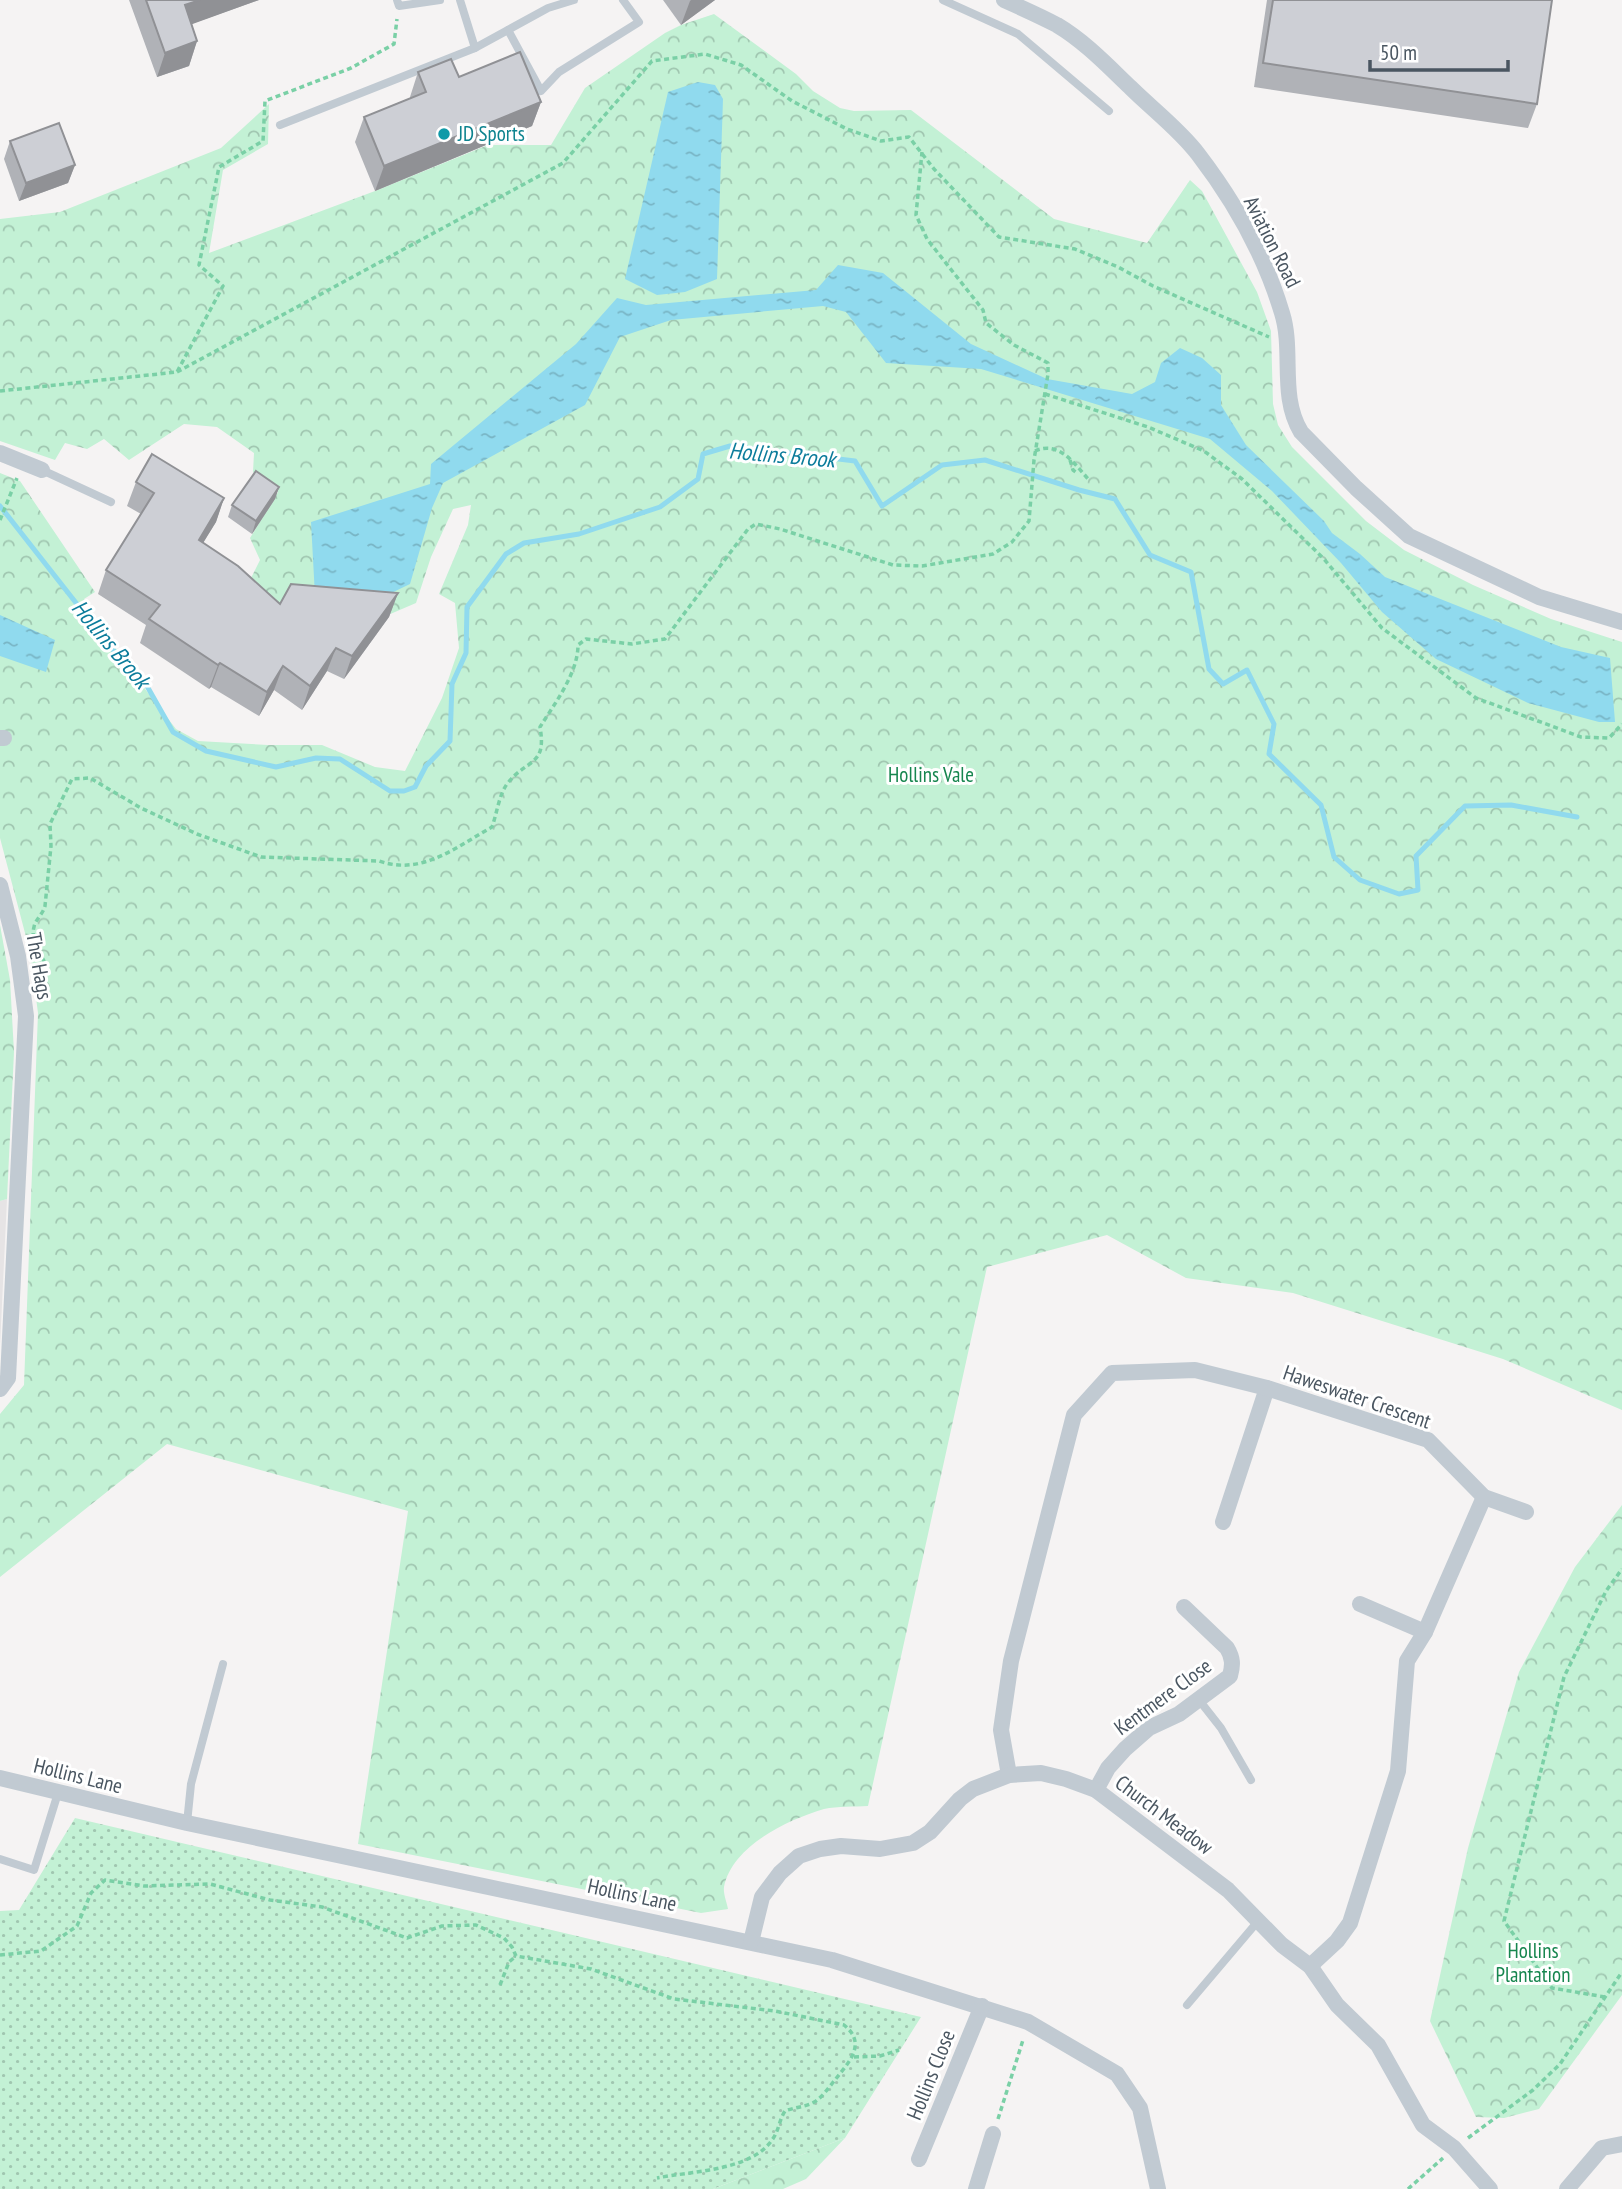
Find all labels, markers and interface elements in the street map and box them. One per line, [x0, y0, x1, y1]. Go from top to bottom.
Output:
scale bar [1370, 28, 1508, 72]
text: 50 m [1380, 39, 1417, 66]
place label: JD Sports [457, 120, 525, 147]
marker: JD Sports [436, 126, 452, 142]
street label: Aviation Road [1238, 191, 1307, 292]
water label: Hollins Brook [728, 435, 839, 474]
water label: Hollins Brook [66, 594, 159, 696]
park label: Hollins Vale [888, 761, 974, 788]
street label: The Hags [20, 930, 59, 1002]
street label: Haweswater Crescent [1280, 1359, 1435, 1435]
street label: Kentmere Close [1109, 1652, 1217, 1741]
street label: Hollins Lane [31, 1752, 125, 1800]
street label: Church Meadow [1110, 1769, 1219, 1861]
street label: Hollins Lane [585, 1872, 679, 1917]
park label: Hollins Plantation [1496, 1937, 1570, 1988]
street label: Hollins Close [900, 2026, 961, 2124]

